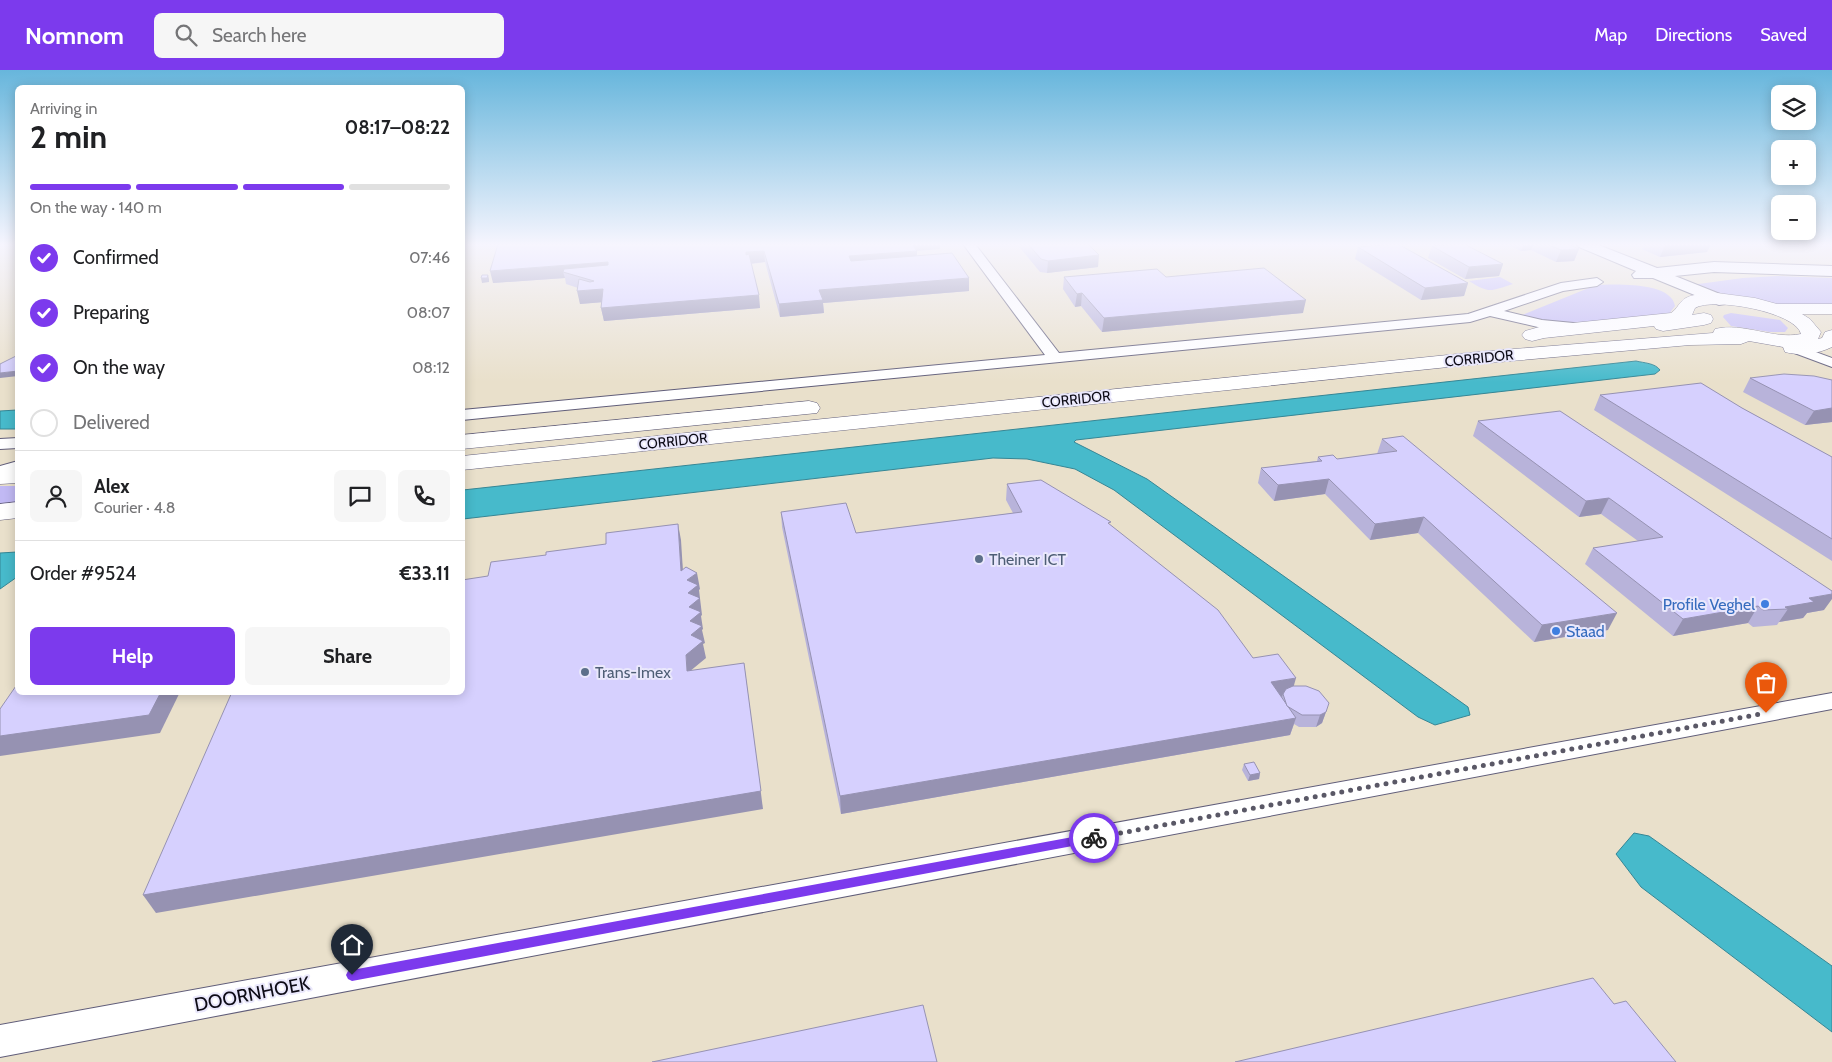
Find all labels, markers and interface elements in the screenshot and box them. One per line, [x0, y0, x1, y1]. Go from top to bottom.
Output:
search box [154, 13, 504, 58]
text: Nomnom [25, 21, 124, 50]
icon: search [172, 21, 200, 49]
text: Search here [212, 24, 306, 47]
text: Map [1594, 24, 1627, 46]
text: Directions [1655, 24, 1732, 46]
text: Saved [1760, 24, 1807, 46]
map controls [1771, 85, 1816, 240]
button: layers [1771, 85, 1816, 130]
text: Arriving in [30, 99, 97, 118]
text: 08:17–08:22 [345, 116, 450, 139]
text: 2 min [30, 117, 107, 156]
button: + [1771, 140, 1816, 185]
button: − [1771, 195, 1816, 240]
text: On the way · 140 m [30, 198, 162, 217]
icon: check [30, 244, 58, 272]
text: Confirmed [73, 246, 159, 269]
text: 07:46 [409, 248, 450, 267]
icon: check [30, 299, 58, 327]
text: Preparing [73, 301, 149, 324]
text: 08:07 [407, 303, 450, 322]
street label: CORRIDOR [1444, 345, 1515, 371]
icon: check [30, 354, 58, 382]
text: On the way [73, 356, 165, 379]
text: 08:12 [412, 358, 450, 377]
street label: CORRIDOR [1041, 386, 1112, 412]
text: Delivered [73, 411, 150, 434]
street label: CORRIDOR [638, 428, 709, 454]
button: person [30, 470, 82, 522]
button: chat [334, 470, 386, 522]
button: phone [398, 470, 450, 522]
text: Alex [94, 475, 130, 498]
text: Courier · 4.8 [94, 498, 176, 517]
place label: Theiner ICT [989, 550, 1066, 569]
marker: Theiner ICT [973, 553, 985, 565]
text: Order #9524 [30, 562, 136, 585]
text: €33.11 [399, 562, 450, 585]
place label: Profile Veghel [1663, 595, 1755, 614]
marker: Profile Veghel [1759, 598, 1771, 610]
place label: Staad [1566, 622, 1605, 641]
marker: Staad [1550, 625, 1562, 637]
button: Help [30, 627, 235, 685]
button: Share [245, 627, 450, 685]
pin [1745, 662, 1787, 713]
place label: Trans-Imex [595, 663, 671, 682]
marker: Trans-Imex [579, 666, 591, 678]
icon: bag [1752, 669, 1780, 697]
courier [1069, 813, 1119, 863]
icon: bike [1080, 824, 1108, 852]
pin [331, 924, 373, 975]
icon: home [338, 931, 366, 959]
street label: DOORNHOEK [192, 971, 312, 1016]

